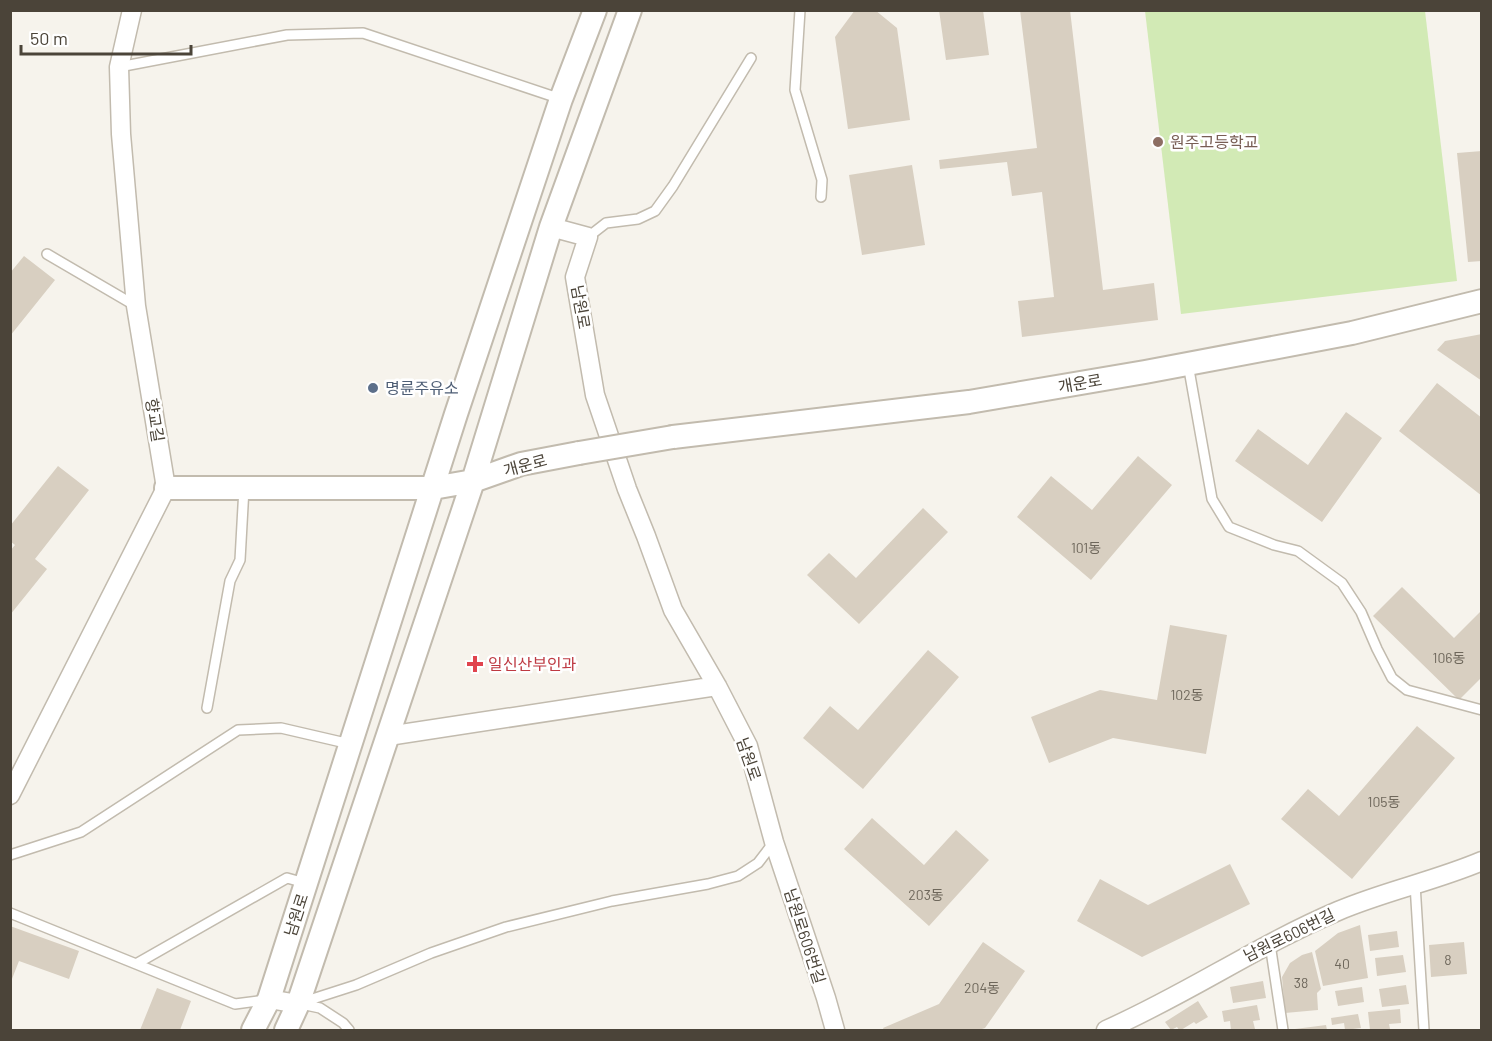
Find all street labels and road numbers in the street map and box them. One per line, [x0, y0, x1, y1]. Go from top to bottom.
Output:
street label: 남원로 [568, 284, 595, 331]
street label: 개운로 [1057, 369, 1104, 396]
street label: 향교길 [143, 397, 168, 443]
street label: 개운로 [501, 450, 549, 479]
street label: 남원로 [733, 735, 766, 783]
street label: 남원로606번길 [781, 886, 830, 986]
street label: 남원로 [280, 891, 311, 939]
street label: 남원로606번길 [1240, 904, 1337, 965]

